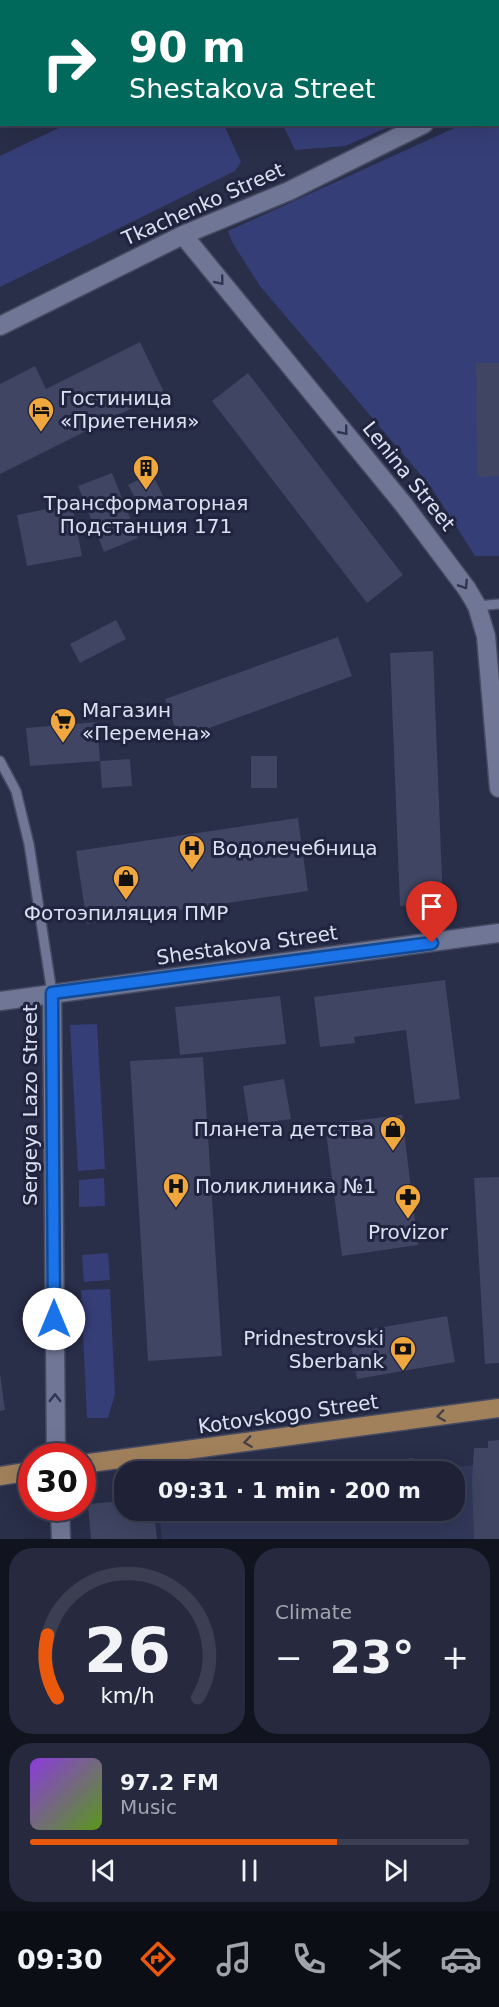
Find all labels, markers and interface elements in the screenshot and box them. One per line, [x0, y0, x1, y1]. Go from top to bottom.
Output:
text: 90 m [129, 23, 246, 72]
icon: right [30, 24, 108, 102]
text: Shestakova Street [129, 73, 375, 104]
street label: Tkachenko Street [117, 157, 288, 251]
one-way arrow [213, 274, 224, 285]
place label: Гостиница «Приетения» [60, 386, 200, 433]
hotel icon: Гостиница «Приетения» [26, 395, 56, 433]
street label: Lenina Street [358, 417, 460, 536]
one-way arrow [336, 424, 347, 435]
building icon: Трансформаторная Подстанция 171 [131, 453, 161, 491]
place label: Трансформаторная Подстанция 171 [43, 491, 248, 538]
one-way arrow [457, 578, 468, 589]
place label: Магазин «Перемена» [82, 698, 212, 745]
supermarket icon: Магазин «Перемена» [48, 706, 78, 744]
hospital icon: Водолечебница [177, 833, 207, 871]
place label: Водолечебница [212, 836, 378, 860]
shop icon: Фотоэпиляция ПМР [111, 863, 141, 901]
pin [406, 881, 457, 943]
icon: arrive [415, 890, 448, 923]
place label: Фотоэпиляция ПМР [24, 901, 228, 925]
street label: Shestakova Street [155, 920, 339, 970]
street label: Sergeya Lazo Street [18, 1004, 42, 1206]
shop icon: Планета детства [378, 1114, 408, 1152]
place label: Планета детства [194, 1117, 374, 1141]
hospital icon: Поликлиника №1 [161, 1171, 191, 1209]
place label: Поликлиника №1 [195, 1174, 376, 1198]
pharmacy icon: Provizor [393, 1182, 423, 1220]
place label: Provizor [368, 1220, 449, 1244]
position arrow [22, 1287, 86, 1351]
place label: Pridnestrovski Sberbank [243, 1326, 384, 1373]
bank icon: Pridnestrovski Sberbank [388, 1334, 418, 1372]
street label: Kotovskogo Street [196, 1389, 380, 1439]
one-way arrow [49, 1394, 61, 1403]
one-way arrow [436, 1409, 446, 1422]
one-way arrow [243, 1436, 252, 1448]
speed limit sign: 30 [18, 1443, 96, 1521]
text: 09:31 · 1 min · 200 m [158, 1478, 421, 1503]
text: Climate [275, 1600, 352, 1624]
text: 26 [84, 1614, 170, 1687]
text: 23° [329, 1631, 415, 1684]
text: − [275, 1638, 303, 1677]
text: + [441, 1638, 469, 1677]
text: km/h [100, 1683, 154, 1708]
text: 97.2 FM [120, 1770, 219, 1795]
text: Music [120, 1795, 177, 1819]
icon: previous [87, 1854, 120, 1887]
icon: pause [233, 1854, 266, 1887]
icon: next [379, 1854, 412, 1887]
icon: directions [137, 1938, 179, 1980]
icon: music [213, 1938, 255, 1980]
icon: phone [288, 1938, 330, 1980]
icon: climate [364, 1938, 406, 1980]
icon: car [440, 1938, 482, 1980]
text: 09:30 [17, 1944, 103, 1975]

